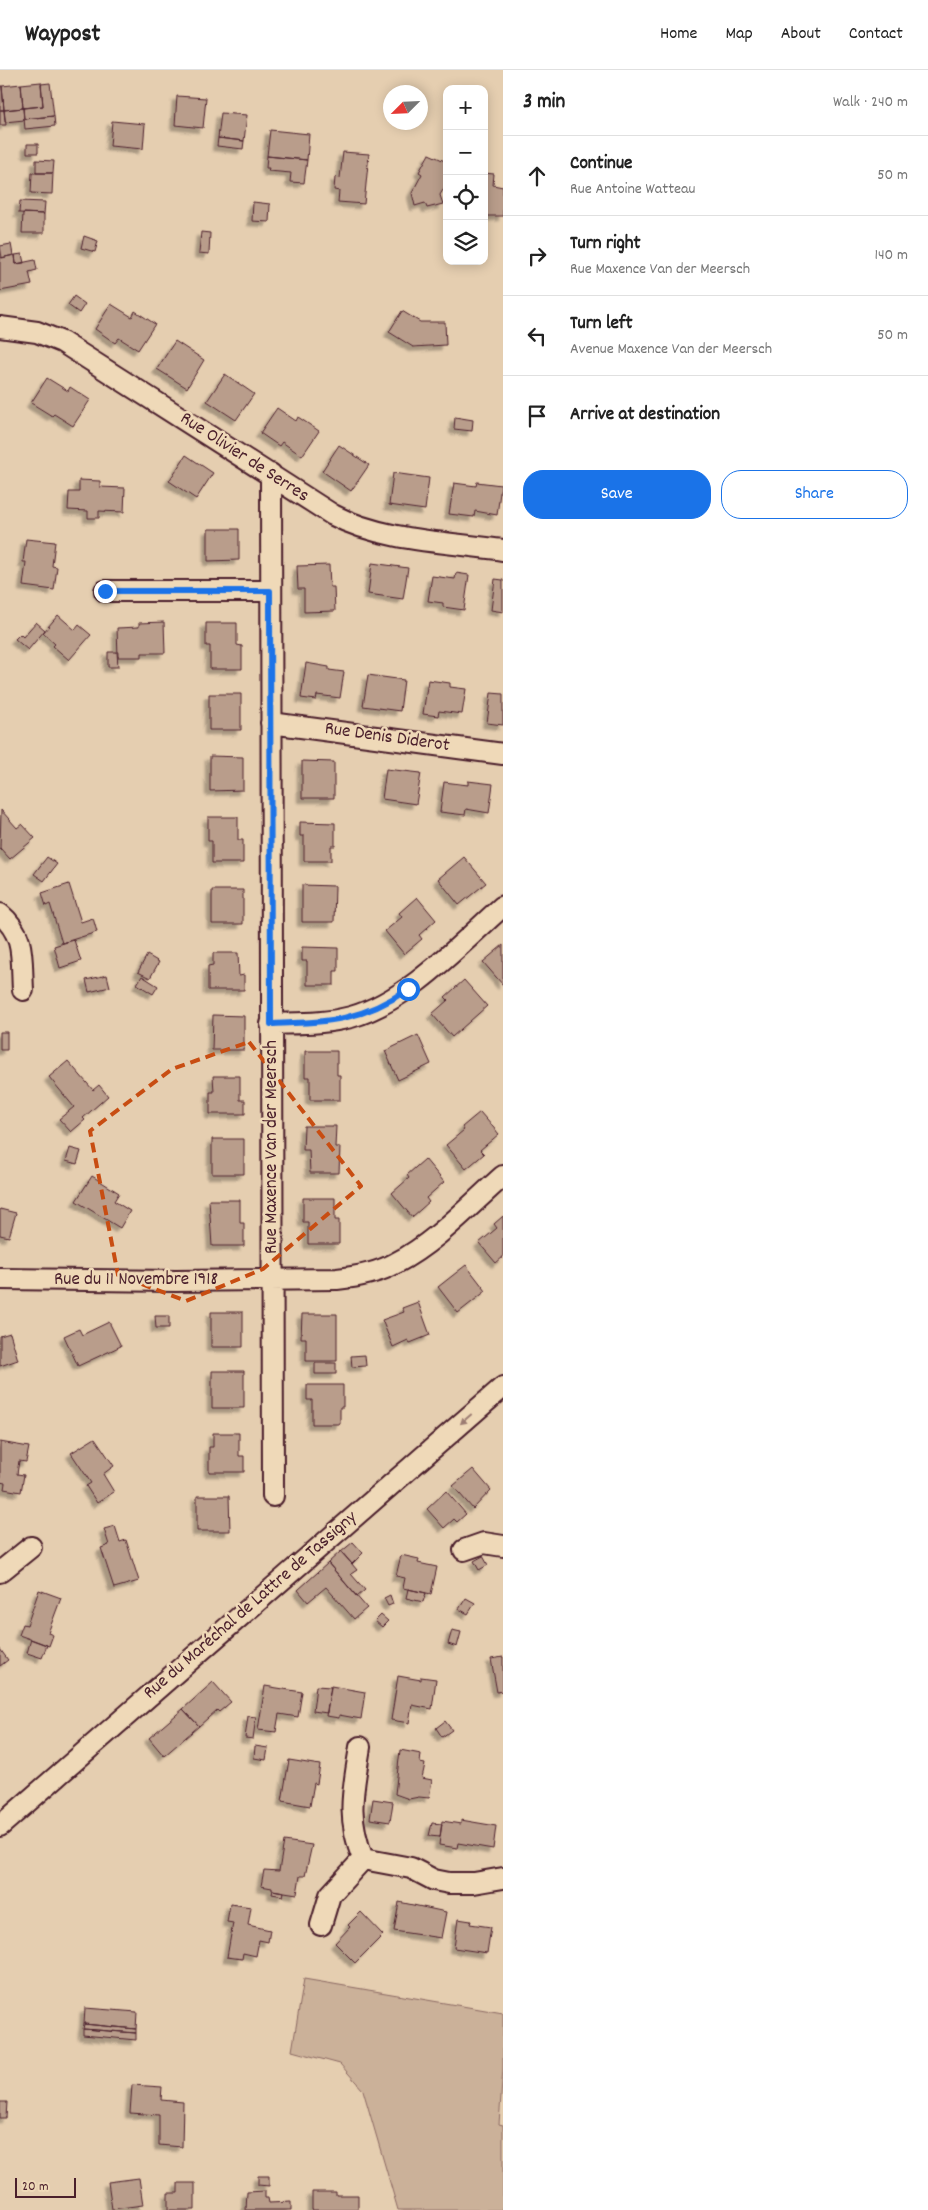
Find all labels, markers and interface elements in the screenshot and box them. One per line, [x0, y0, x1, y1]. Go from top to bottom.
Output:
text: Waypost [25, 18, 100, 52]
text: Home [660, 22, 697, 47]
text: Map [725, 22, 753, 47]
text: About [781, 22, 821, 47]
text: Contact [849, 22, 903, 47]
north arrow [383, 85, 428, 130]
map controls [443, 85, 488, 265]
button: + [443, 85, 488, 130]
text: 3 min [523, 88, 565, 118]
text: Walk · 240 m [833, 91, 908, 114]
button: − [443, 130, 488, 175]
text: Continue [570, 151, 632, 178]
icon: ahead [523, 162, 551, 190]
text: 50 m [877, 164, 908, 187]
button: locate [443, 175, 488, 220]
text: Rue Antoine Watteau [570, 178, 696, 201]
button: layers [443, 220, 488, 265]
text: Turn right [570, 231, 641, 258]
icon: right [523, 242, 551, 270]
text: 140 m [874, 244, 908, 267]
text: Rue Maxence Van der Meersch [570, 258, 750, 281]
text: Turn left [570, 311, 633, 338]
icon: left [523, 322, 551, 350]
text: 50 m [877, 324, 908, 347]
text: Avenue Maxence Van der Meersch [570, 338, 772, 361]
icon: arrive [523, 402, 551, 430]
text: Arrive at destination [570, 402, 720, 429]
street label: Rue Olivier de Serres [174, 406, 314, 510]
button: Save [523, 470, 711, 519]
button: Share [721, 470, 908, 519]
route end [94, 580, 117, 603]
street label: Rue Denis Diderot [323, 716, 451, 760]
route start [397, 978, 420, 1001]
street label: Rue Maxence Van der Meersch [259, 1040, 286, 1254]
street label: Rue du 11 Novembre 1918 [54, 1267, 218, 1294]
one-way arrow [461, 1413, 473, 1425]
street label: Rue du Maréchal de Lattre de Tassigny [138, 1505, 364, 1707]
scale bar [15, 2175, 76, 2198]
text: 20 m [22, 2177, 49, 2197]

